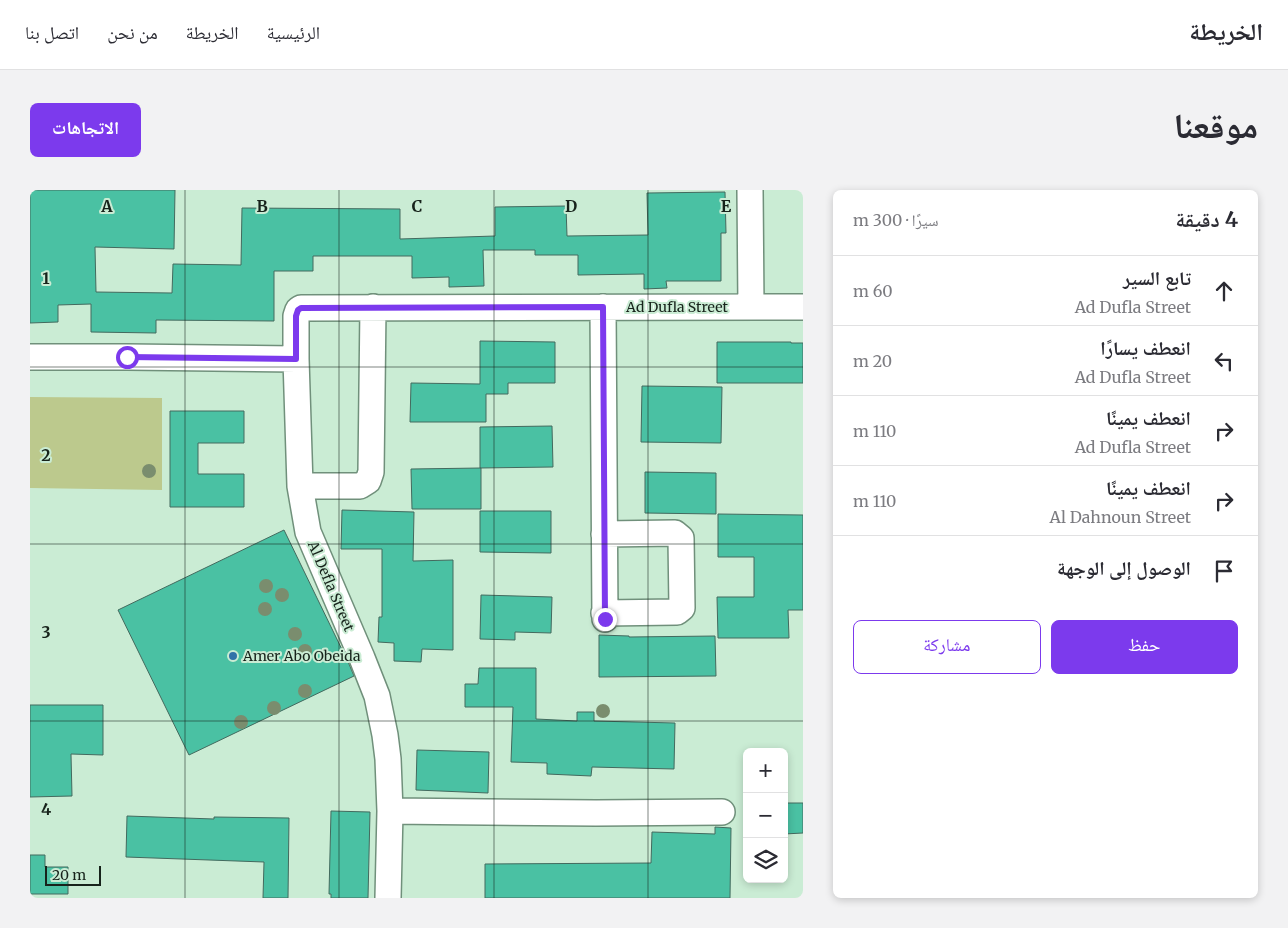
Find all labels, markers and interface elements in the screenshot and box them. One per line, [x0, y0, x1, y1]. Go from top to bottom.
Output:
text: الخريطة [1189, 16, 1263, 47]
text: اتصل بنا [25, 21, 79, 44]
text: من نحن [107, 21, 158, 44]
text: الخريطة [186, 21, 239, 44]
text: الرئيسية [267, 21, 320, 44]
button: الاتجاهات [30, 103, 141, 157]
text: موقعنا [1173, 104, 1258, 148]
text: A [100, 196, 113, 216]
text: B [256, 196, 268, 216]
text: C [412, 196, 422, 216]
text: D [565, 196, 577, 216]
text: E [721, 196, 732, 216]
text: 4 دقيقة [1176, 206, 1238, 233]
text: سيرًا · 300 m [853, 210, 938, 230]
text: تابع السير [1123, 266, 1191, 290]
text: 1 [42, 268, 50, 288]
icon: ahead [1210, 277, 1238, 305]
text: 60 m [853, 281, 893, 301]
text: Ad Dufla Street [1075, 297, 1191, 317]
street label: Ad Dufla Street [625, 298, 728, 316]
text: انعطف يسارًا [1100, 336, 1191, 360]
route start [116, 346, 139, 369]
icon: left [1210, 347, 1238, 375]
text: 20 m [853, 351, 892, 371]
text: Ad Dufla Street [1075, 367, 1191, 387]
text: انعطف يمينًا [1106, 406, 1191, 430]
icon: right [1210, 417, 1238, 445]
text: 110 m [853, 421, 896, 441]
text: Ad Dufla Street [1075, 437, 1191, 457]
text: 2 [41, 445, 51, 465]
text: انعطف يمينًا [1106, 476, 1191, 500]
icon: right [1210, 487, 1238, 515]
text: 110 m [853, 491, 896, 511]
text: Al Dahnoun Street [1049, 507, 1191, 527]
street label: Al Defla Street [303, 537, 358, 635]
text: الوصول إلى الوجهة [1057, 556, 1191, 580]
icon: arrive [1210, 557, 1238, 585]
route end [594, 608, 617, 631]
button: مشاركة [853, 620, 1041, 674]
button: حفظ [1051, 620, 1238, 674]
text: 3 [41, 622, 51, 642]
place label: Amer Abo Obeida [242, 647, 361, 665]
marker: Amer Abo Obeida [227, 650, 239, 662]
map controls [743, 748, 788, 883]
button: + [743, 748, 788, 793]
button: − [743, 793, 788, 838]
text: 4 [41, 799, 51, 819]
button: layers [743, 838, 788, 883]
scale bar [45, 863, 101, 886]
text: 20 m [52, 866, 86, 884]

